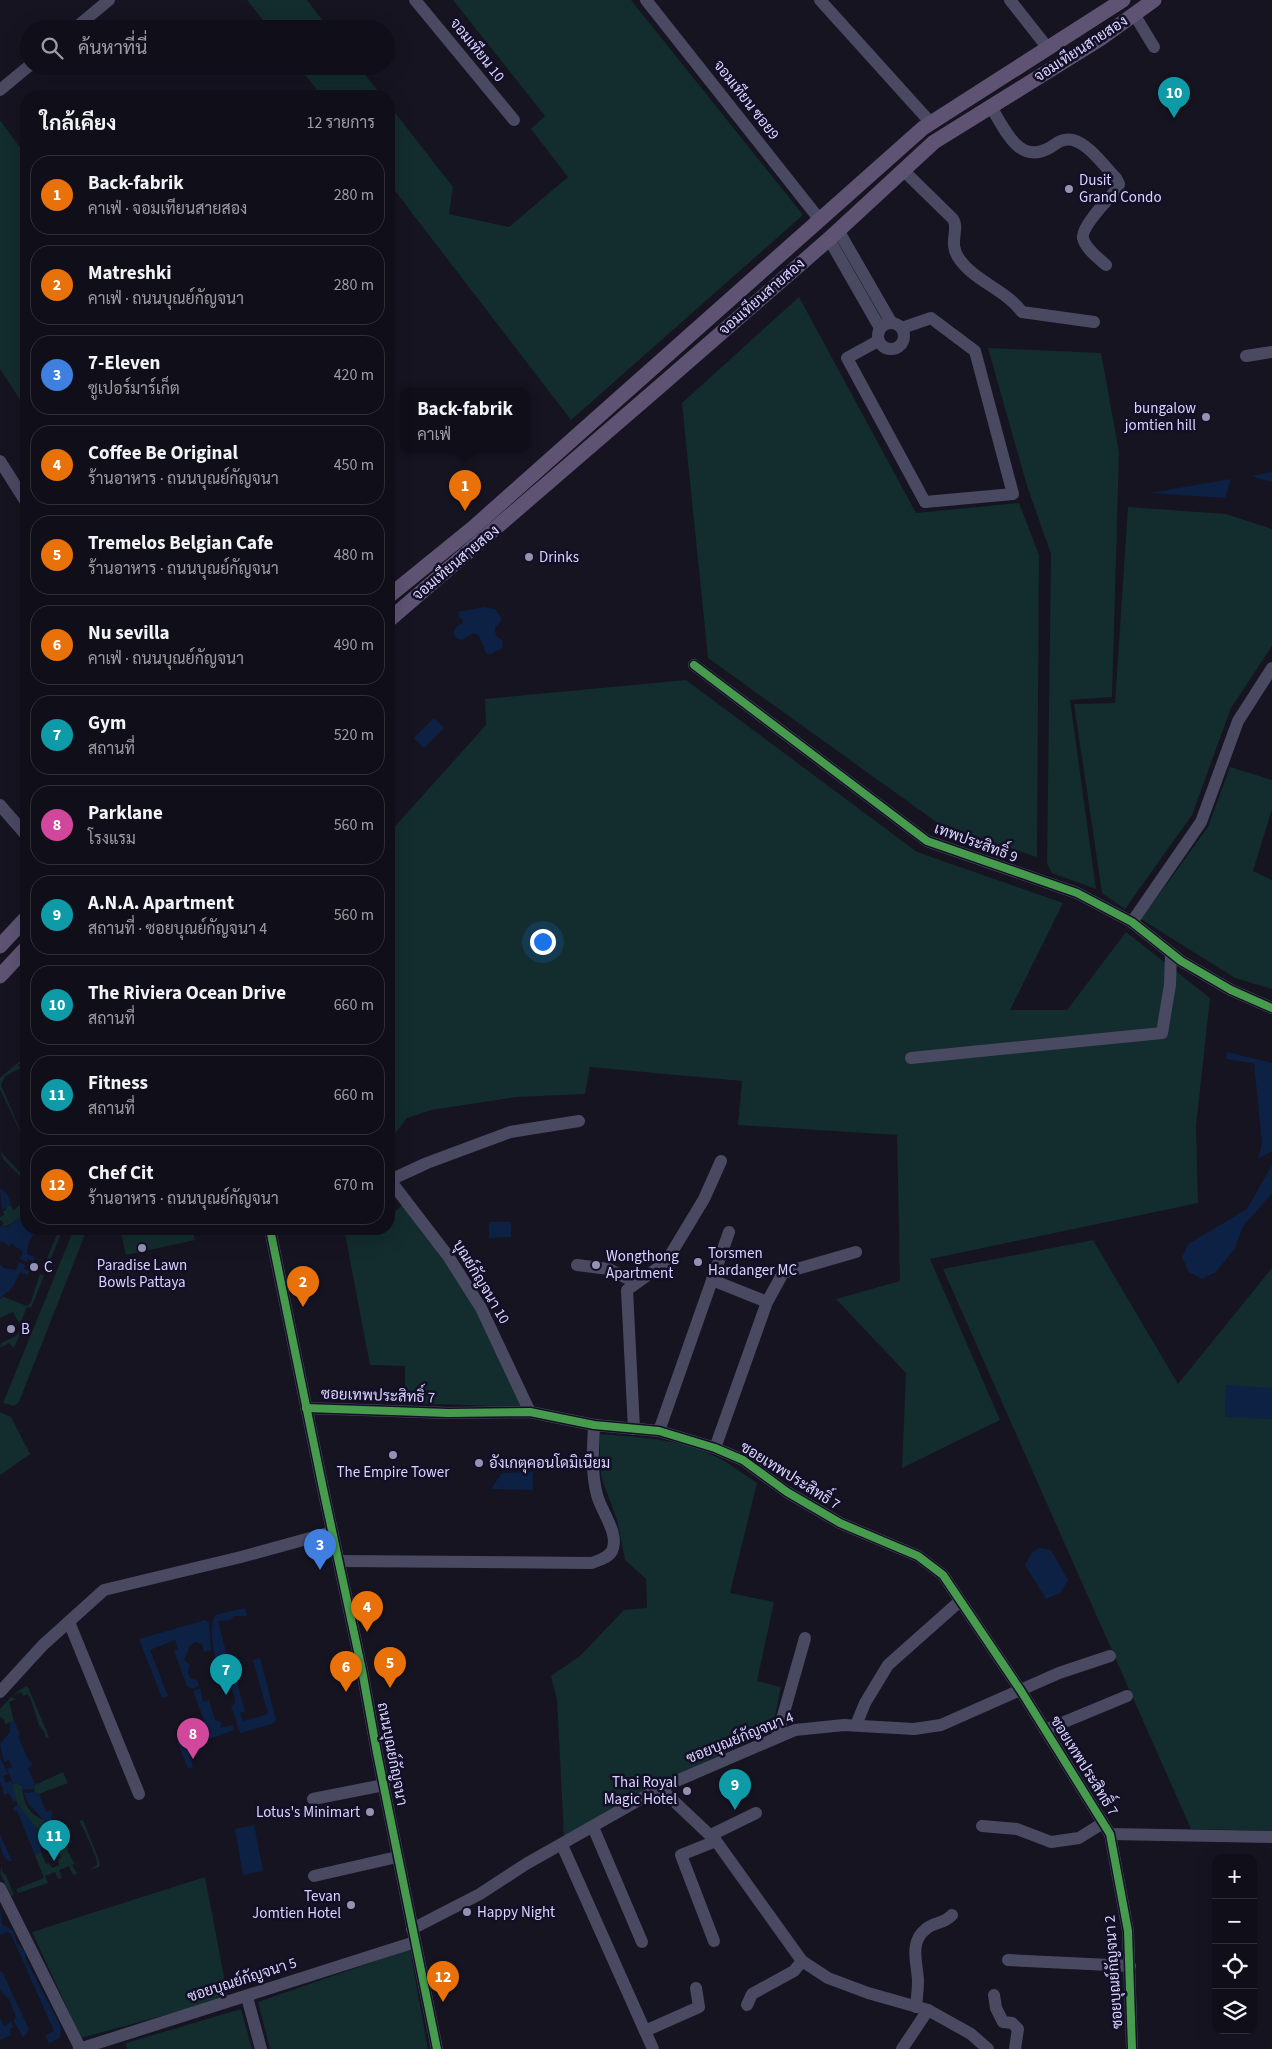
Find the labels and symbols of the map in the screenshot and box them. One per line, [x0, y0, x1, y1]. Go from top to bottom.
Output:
street label: จอมเทียนสายสอง [1030, 11, 1132, 87]
street label: จอมเทียน 10 [445, 14, 509, 86]
street label: จอมเทียน ซอย9 [708, 56, 784, 144]
pin: 10 [1158, 77, 1190, 118]
place label: Dusit Grand Condo [1079, 170, 1162, 208]
marker: Dusit Grand Condo [1063, 183, 1075, 195]
street label: จอมเทียนสายสอง [714, 254, 810, 340]
place label: bungalow jomtien hill [1124, 398, 1196, 436]
marker: bungalow jomtien hill [1200, 411, 1212, 423]
pin: 1 [449, 470, 481, 511]
street label: จอมเทียนสายสอง [408, 520, 504, 606]
place label: Drinks [539, 547, 579, 568]
marker: Drinks [523, 551, 535, 563]
street label: เทพประสิทธิ์ 9 [931, 813, 1023, 868]
your location [530, 929, 556, 955]
street label: บุณย์กัญจนา 10 [448, 1236, 514, 1328]
marker: Paradise Lawn Bowls Pattaya [136, 1242, 148, 1254]
place label: Torsmen Hardanger MC [708, 1243, 797, 1281]
place label: Wongthong Apartment [606, 1246, 679, 1284]
place label: Paradise Lawn Bowls Pattaya [97, 1255, 187, 1293]
marker: Torsmen Hardanger MC [692, 1256, 704, 1268]
place label: C [44, 1257, 53, 1278]
marker: Wongthong Apartment [590, 1259, 602, 1271]
marker: C [28, 1261, 40, 1273]
pin: 2 [287, 1266, 319, 1307]
place label: B [21, 1319, 30, 1340]
marker: B [5, 1323, 17, 1335]
street label: ซอยเทพประสิทธิ์ 7 [321, 1378, 436, 1408]
street label: ซอยเทพประสิทธิ์ 7 [736, 1432, 847, 1515]
marker: The Empire Tower [387, 1449, 399, 1461]
place label: อังเกตุคอนโดมิเนียม [489, 1453, 610, 1474]
marker: อังเกตุคอนโดมิเนียม [473, 1457, 485, 1469]
place label: The Empire Tower [337, 1462, 450, 1483]
pin: 3 [304, 1529, 336, 1570]
pin: 4 [351, 1591, 383, 1632]
pin: 5 [374, 1647, 406, 1688]
pin: 6 [330, 1651, 362, 1692]
pin: 7 [210, 1654, 242, 1695]
street label: ถนนบุณย์กัญจนา [372, 1701, 412, 1807]
street label: ซอยบุณย์กัญจนา 4 [683, 1707, 797, 1769]
street label: ซอยเทพประสิทธิ์ 7 [1045, 1709, 1128, 1820]
pin: 8 [177, 1718, 209, 1759]
pin: 9 [719, 1769, 751, 1810]
place label: Thai Royal Magic Hotel [604, 1772, 677, 1810]
marker: Thai Royal Magic Hotel [681, 1785, 693, 1797]
place label: Lotus's Minimart [256, 1802, 360, 1823]
marker: Lotus's Minimart [364, 1806, 376, 1818]
pin: 11 [38, 1820, 70, 1861]
place label: Tevan Jomtien Hotel [252, 1886, 341, 1924]
marker: Tevan Jomtien Hotel [345, 1899, 357, 1911]
place label: Happy Night [477, 1902, 555, 1923]
marker: Happy Night [461, 1906, 473, 1918]
street label: ซอยบุณย์กัญจนา 2 [1100, 1914, 1128, 2030]
street label: ซอยบุณย์กัญจนา 5 [185, 1952, 299, 2008]
pin: 12 [427, 1961, 459, 2002]

